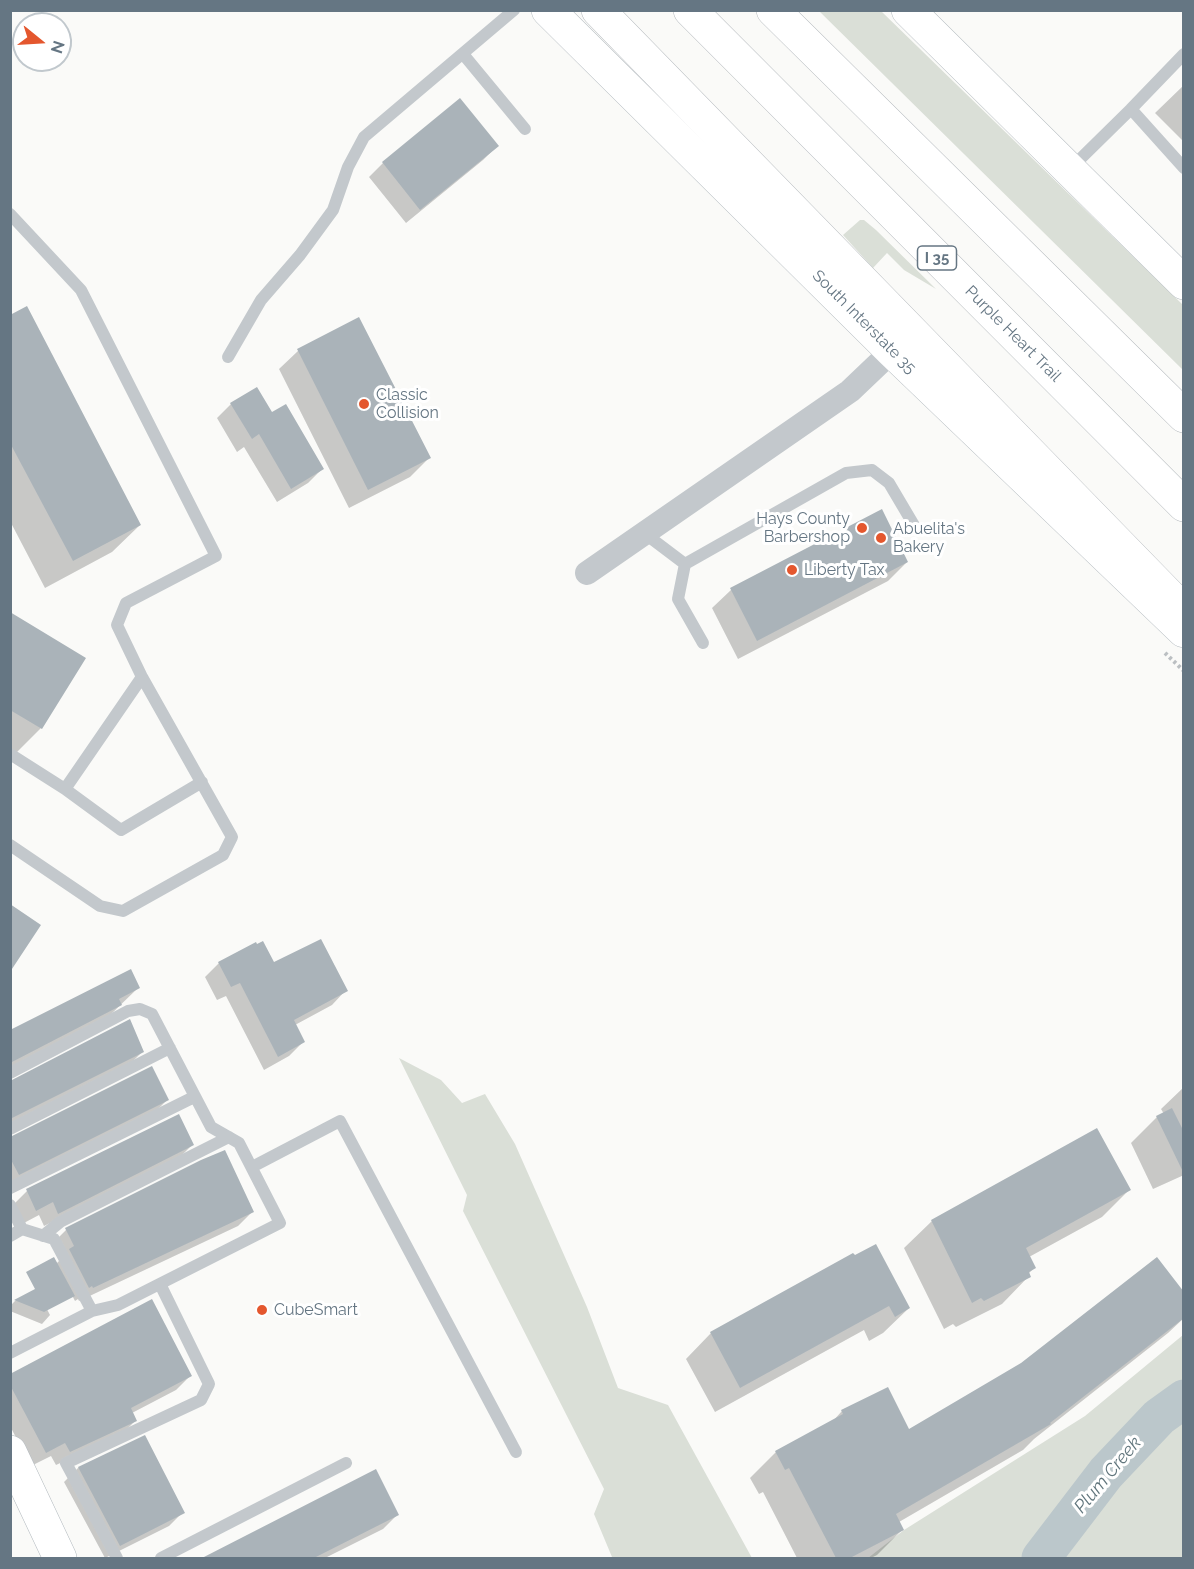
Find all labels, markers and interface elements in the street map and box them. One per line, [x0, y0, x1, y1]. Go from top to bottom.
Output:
north arrow [12, 12, 72, 72]
text: N [47, 38, 69, 56]
road number: I 35 [918, 246, 956, 270]
street label: South Interstate 35 [808, 266, 920, 378]
street label: Purple Heart Trail [961, 282, 1065, 386]
place label: Classic Collision [376, 385, 439, 423]
marker: Classic Collision [357, 397, 371, 411]
place label: Hays County Barbershop [756, 509, 850, 547]
place label: Abuelita's Bakery [893, 519, 965, 557]
marker: Hays County Barbershop [855, 521, 869, 535]
marker: Abuelita's Bakery [874, 531, 888, 545]
place label: Liberty Tax [804, 560, 885, 580]
marker: Liberty Tax [785, 563, 799, 577]
place label: CubeSmart [274, 1300, 358, 1320]
marker: CubeSmart [255, 1303, 269, 1317]
water label: Plum Creek [1070, 1433, 1146, 1517]

